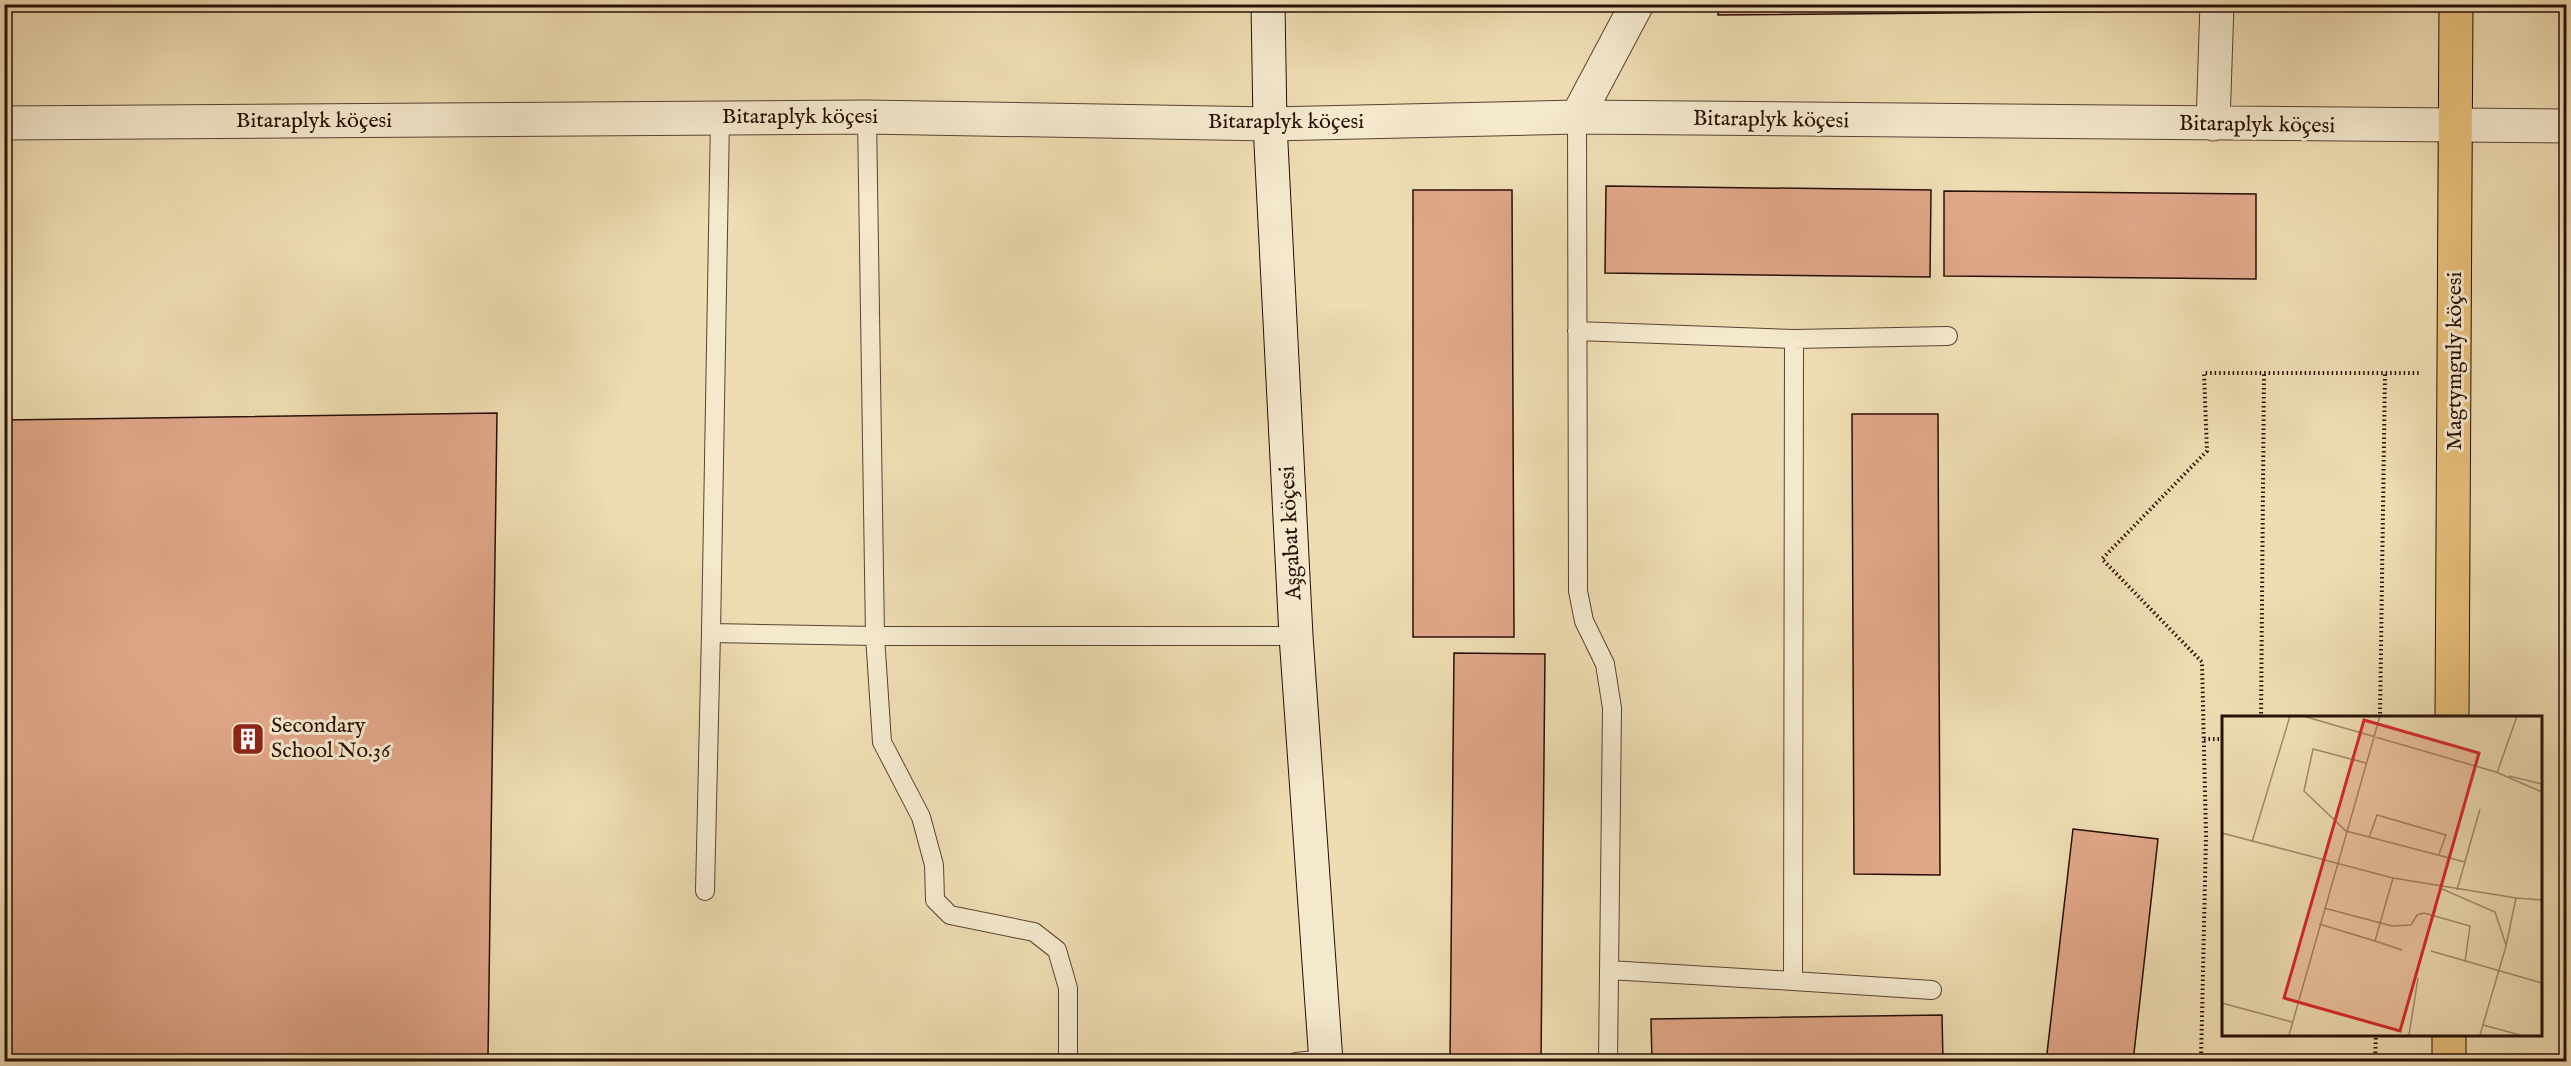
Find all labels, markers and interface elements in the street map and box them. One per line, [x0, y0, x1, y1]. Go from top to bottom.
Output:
street label: Bitaraplyk köçesi [722, 103, 878, 131]
street label: Bitaraplyk köçesi [1693, 105, 1849, 135]
street label: Bitaraplyk köçesi [236, 107, 392, 135]
street label: Bitaraplyk köçesi [1208, 108, 1364, 136]
street label: Bitaraplyk köçesi [2179, 110, 2335, 140]
street label: Magtymguly köçesi [2441, 271, 2469, 450]
street label: Aşgabat köçesi [1274, 465, 1309, 602]
place label: Secondary School No.36 [271, 712, 391, 765]
inset map [2222, 716, 2541, 1036]
building icon: Secondary School No.36 [230, 721, 266, 757]

